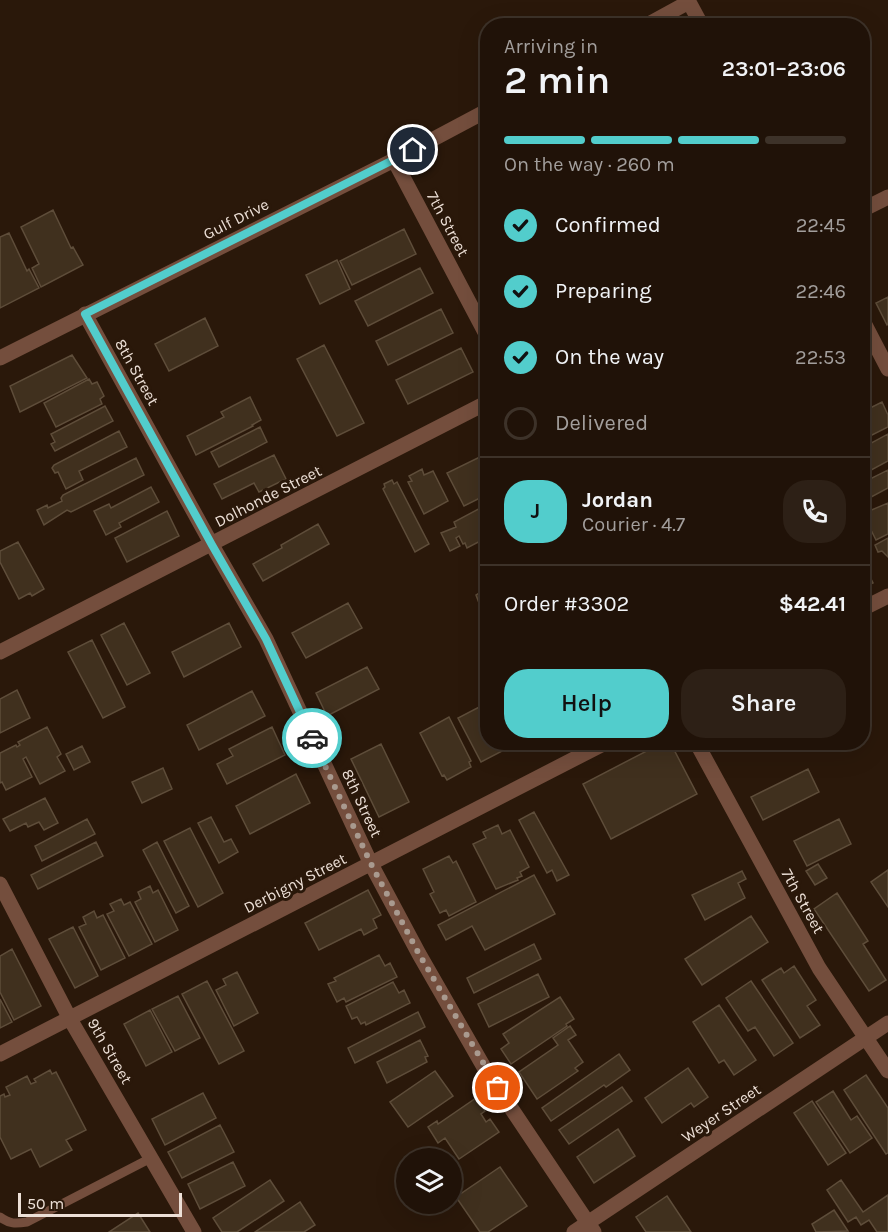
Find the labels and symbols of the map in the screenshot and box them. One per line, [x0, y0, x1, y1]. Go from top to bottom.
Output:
pin [387, 124, 438, 175]
street label: 7th Street [423, 188, 473, 260]
street label: Gulf Drive [200, 194, 272, 244]
street label: 8th Street [111, 335, 163, 409]
street label: Dolhonde Street [211, 461, 325, 531]
courier [282, 708, 342, 768]
street label: 8th Street [338, 766, 386, 840]
street label: Derbigny Street [240, 849, 350, 917]
street label: 7th Street [778, 865, 828, 937]
street label: 9th Street [84, 1015, 136, 1087]
pin [472, 1062, 523, 1113]
street label: Weyer Street [678, 1080, 764, 1146]
scale bar [18, 1190, 182, 1218]

